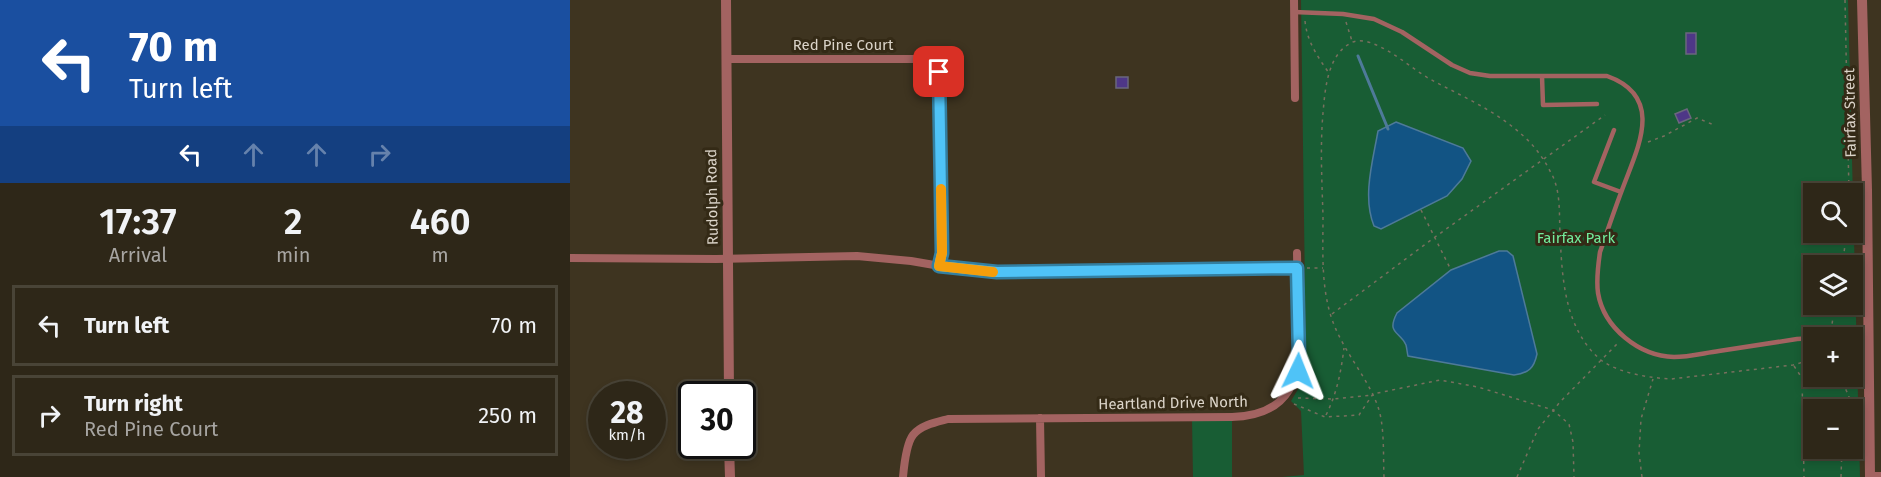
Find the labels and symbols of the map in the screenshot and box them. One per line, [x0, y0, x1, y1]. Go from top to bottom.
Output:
street label: Red Pine Court [793, 36, 894, 54]
pin [913, 46, 964, 97]
street label: Fairfax Street [1840, 68, 1860, 158]
street label: Rudolph Road [702, 149, 722, 245]
park label: Fairfax Park [1537, 229, 1615, 247]
position arrow [1266, 339, 1330, 403]
speed limit sign: 30 [678, 381, 756, 459]
street label: Heartland Drive North [1098, 393, 1248, 413]

